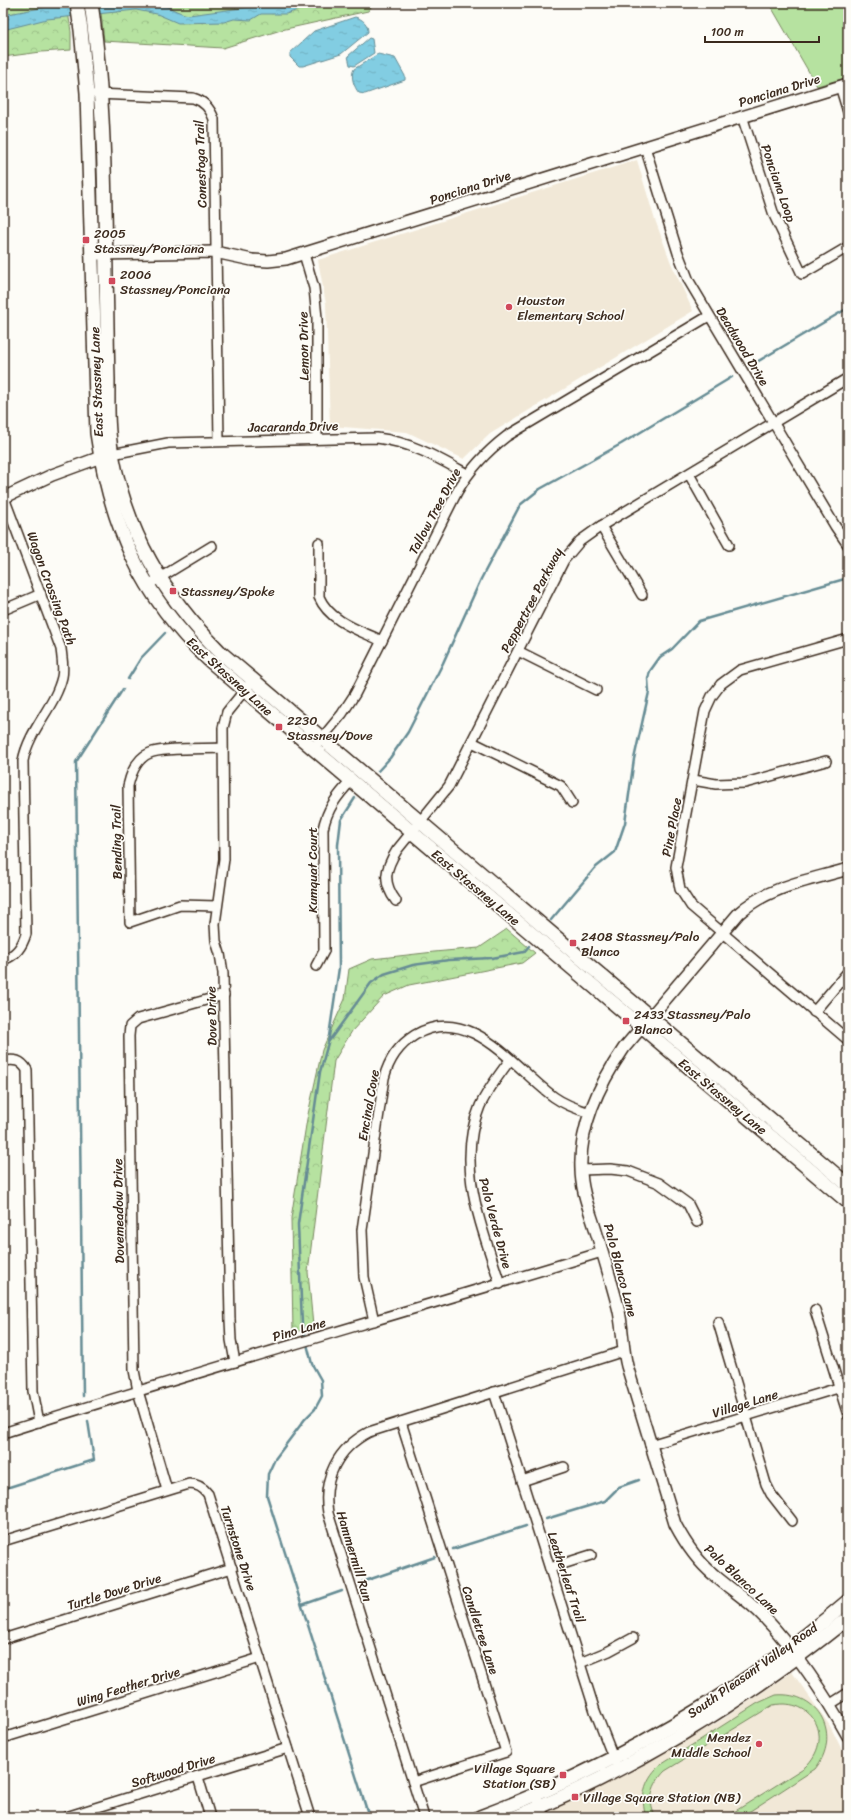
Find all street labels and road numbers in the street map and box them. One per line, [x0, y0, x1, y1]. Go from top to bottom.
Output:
street label: Ponciana Drive [736, 67, 823, 114]
street label: Conestoga Trail [187, 119, 214, 208]
street label: Ponciana Loop [754, 141, 803, 225]
street label: Ponciana Drive [427, 164, 514, 211]
street label: Deadwood Drive [710, 302, 775, 390]
street label: Lemon Drive [291, 311, 316, 381]
street label: East Stassney Lane [83, 326, 110, 438]
street label: Jacaranda Drive [247, 414, 338, 439]
street label: Tallow Tree Drive [402, 464, 467, 559]
street label: Wagon Crossing Path [20, 528, 83, 648]
street label: Peppertree Parkway [494, 543, 569, 657]
street label: East Stassney Lane [181, 631, 279, 722]
street label: Pine Place [655, 795, 689, 859]
street label: Bending Trail [104, 804, 129, 879]
street label: Kumquat Court [301, 827, 324, 913]
street label: East Stassney Lane [426, 843, 526, 932]
street label: Dove Drive [199, 986, 224, 1046]
street label: East Stassney Lane [673, 1052, 773, 1141]
street label: Encinal Cove [351, 1067, 386, 1143]
street label: Dovemeadow Drive [106, 1158, 131, 1264]
street label: Palo Verde Drive [472, 1175, 519, 1271]
street label: Palo Blanco Lane [597, 1221, 644, 1319]
street label: Pino Lane [270, 1311, 329, 1348]
street label: Village Lane [709, 1382, 781, 1424]
street label: Turnstone Drive [214, 1502, 263, 1594]
street label: Hammermill Run [330, 1508, 379, 1604]
street label: Leatherleaf Trail [541, 1528, 592, 1626]
street label: Palo Blanco Lane [699, 1538, 785, 1621]
street label: Turtle Dove Drive [64, 1566, 164, 1617]
street label: Candletree Lane [455, 1583, 506, 1678]
street label: South Pleasant Valley Road [682, 1616, 823, 1724]
street label: Wing Feather Drive [73, 1660, 183, 1713]
street label: Softwood Drive [128, 1747, 219, 1794]

